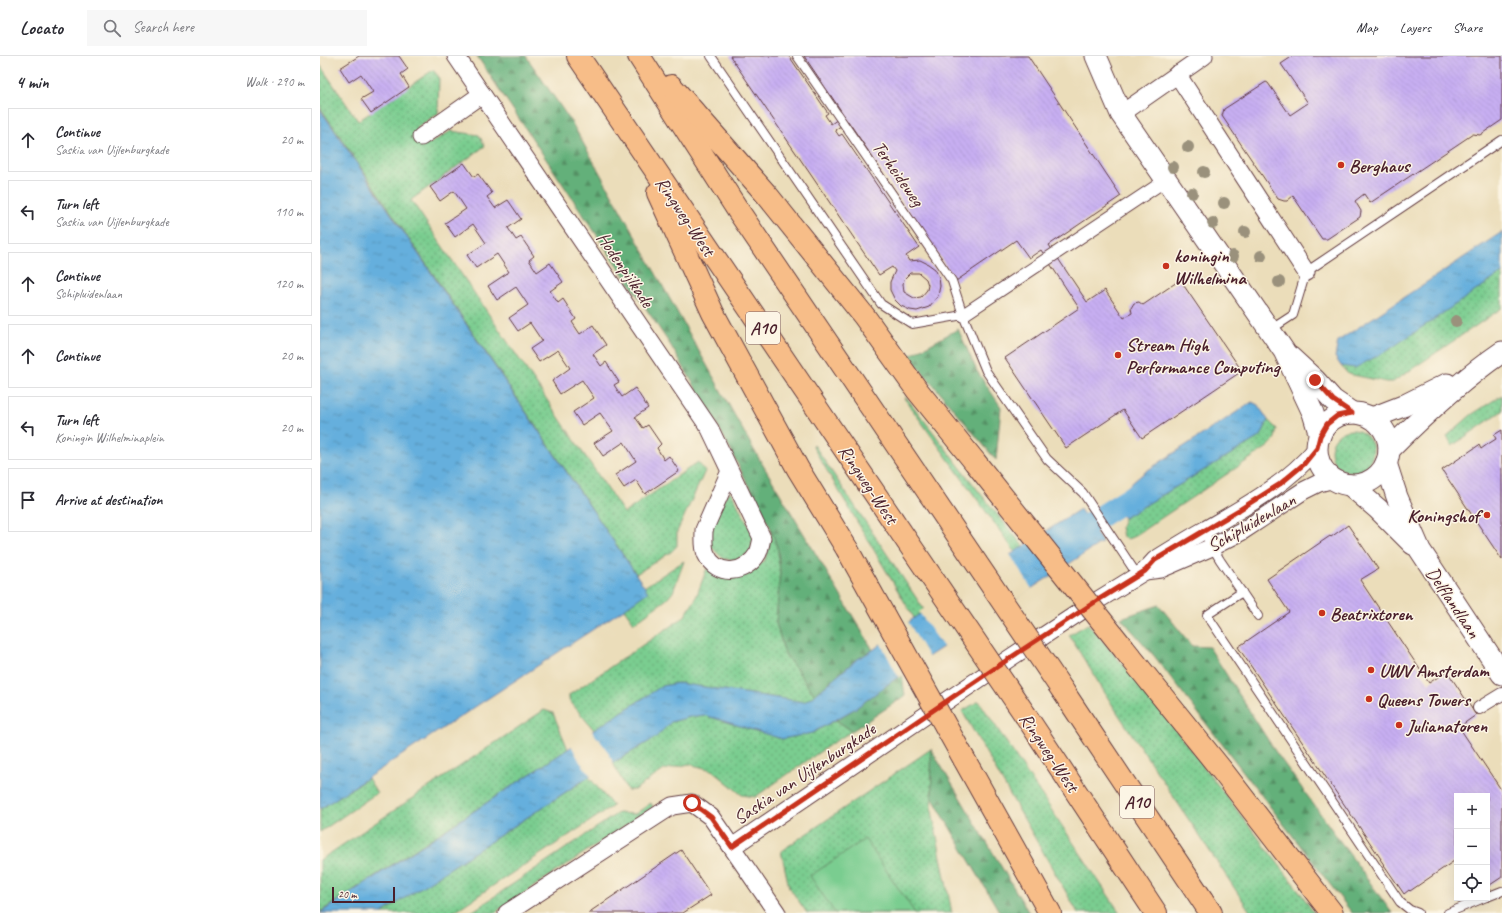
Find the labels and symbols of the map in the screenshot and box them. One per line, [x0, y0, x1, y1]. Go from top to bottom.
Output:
street label: Terheideweg [867, 136, 930, 212]
place label: Berghaus [1349, 154, 1412, 178]
marker: Berghaus [1336, 160, 1346, 170]
street label: Ringweg-West [650, 172, 721, 262]
street label: Hodenpijlkade [591, 227, 660, 314]
place label: koningin Wilhelmina [1174, 244, 1247, 290]
marker: koningin Wilhelmina [1161, 261, 1171, 271]
road number: A10 [746, 312, 780, 344]
place label: Stream High Performance Computing [1126, 333, 1282, 379]
marker: Stream High Performance Computing [1113, 350, 1123, 360]
route end [1306, 371, 1324, 389]
street label: Ringweg-West [833, 440, 904, 530]
street label: Schipluidenlaan [1203, 488, 1300, 558]
place label: Koningshof [1407, 504, 1484, 528]
marker: Koningshof [1482, 510, 1492, 520]
street label: Delflandlaan [1421, 562, 1486, 643]
place label: Beatrixtoren [1330, 602, 1414, 626]
marker: Beatrixtoren [1317, 608, 1327, 618]
place label: UWV Amsterdam [1379, 659, 1490, 683]
marker: UWV Amsterdam [1366, 665, 1376, 675]
place label: Queens Towers [1377, 688, 1472, 712]
marker: Queens Towers [1364, 694, 1374, 704]
street label: Ringweg-West [1014, 708, 1085, 798]
place label: Julianatoren [1405, 714, 1487, 738]
street label: Saskia van Uijlenburgkade [729, 716, 882, 830]
marker: Julianatoren [1394, 720, 1404, 730]
road number: A10 [1120, 786, 1154, 818]
route start [683, 794, 701, 812]
scale bar [332, 885, 395, 904]

